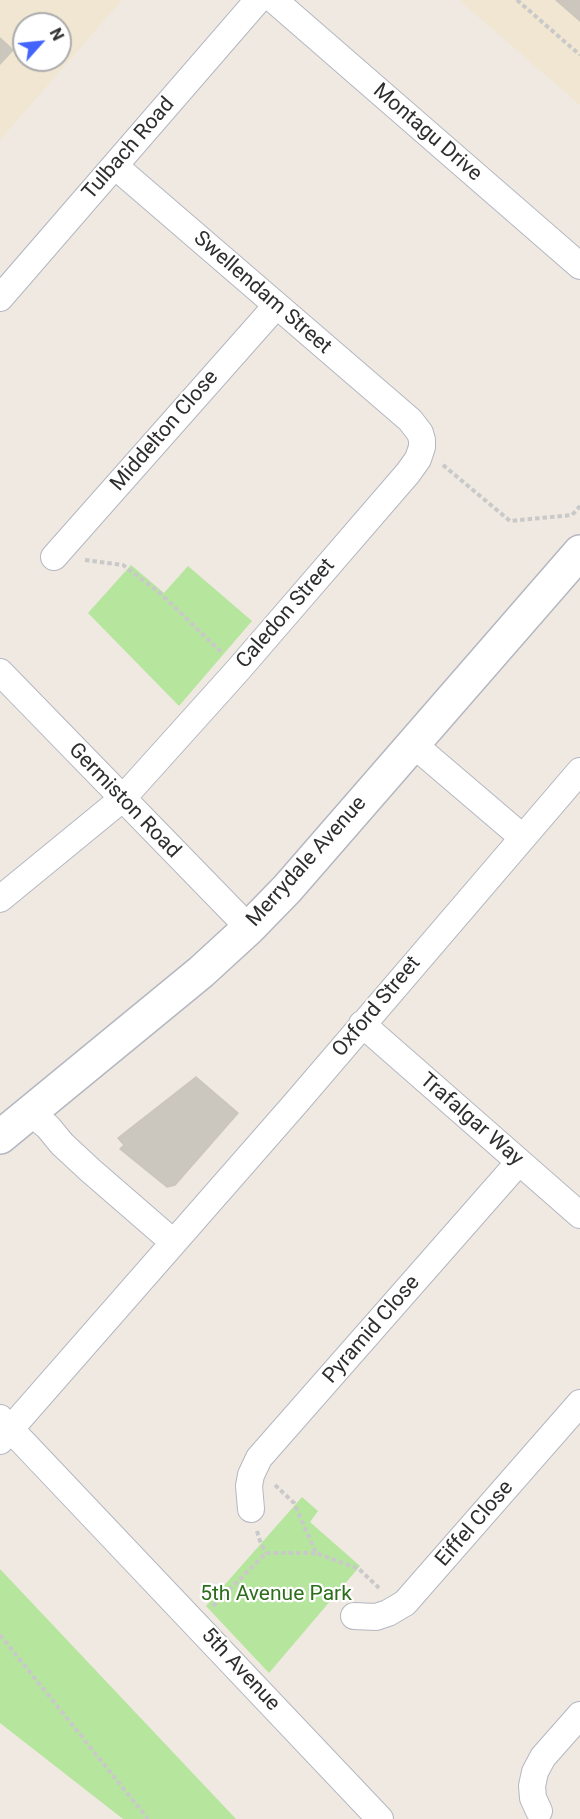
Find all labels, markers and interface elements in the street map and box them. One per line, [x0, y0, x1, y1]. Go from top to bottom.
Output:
north arrow [12, 12, 72, 72]
text: N [46, 25, 68, 44]
street label: Montagu Drive [367, 79, 487, 187]
street label: Tulbach Road [78, 93, 180, 205]
street label: Swellendam Street [188, 226, 336, 360]
street label: Middelton Close [106, 366, 224, 496]
street label: Caledon Street [231, 554, 341, 674]
street label: Germiston Road [63, 738, 185, 864]
street label: Merrydale Avenue [242, 791, 372, 933]
street label: Oxford Street [328, 952, 426, 1062]
street label: Trafalgar Way [414, 1068, 528, 1172]
street label: Pyramid Close [318, 1271, 426, 1389]
street label: Eiffel Close [431, 1476, 519, 1572]
park label: 5th Avenue Park [200, 1582, 352, 1608]
street label: 5th Avenue [195, 1623, 285, 1717]

